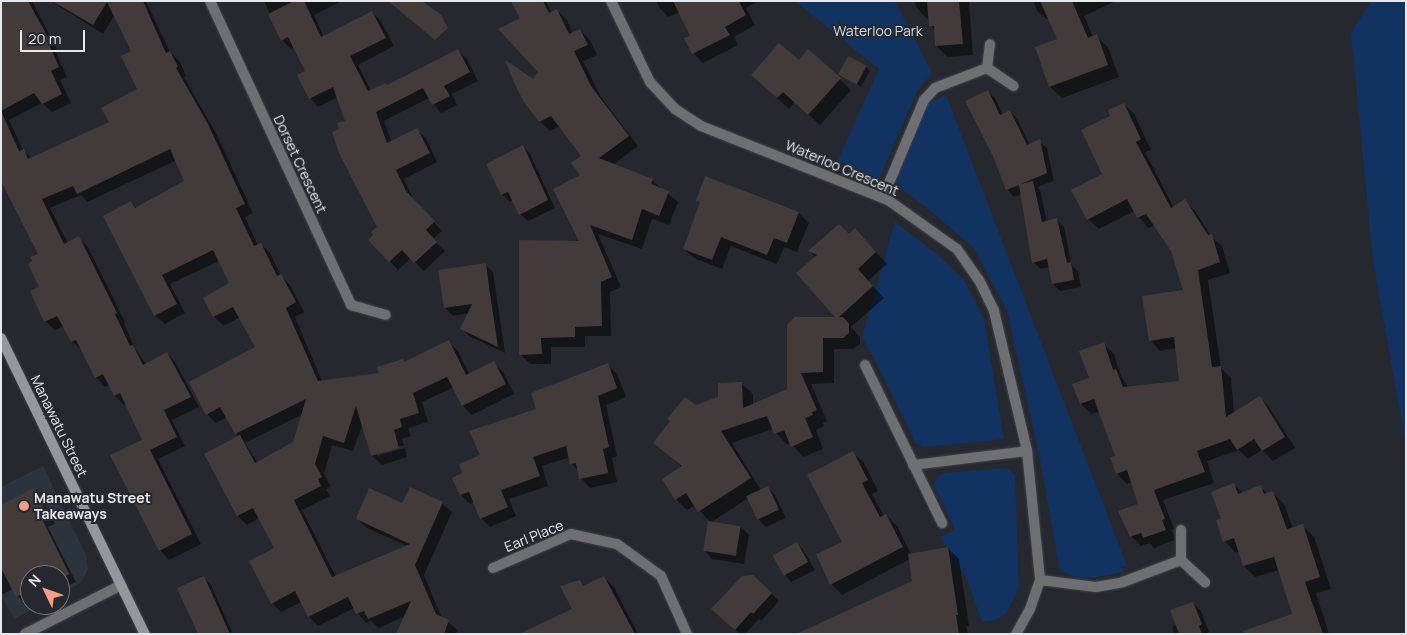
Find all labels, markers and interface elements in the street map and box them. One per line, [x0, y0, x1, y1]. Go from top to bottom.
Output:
scale bar [22, 20, 88, 52]
park label: Waterloo Park [833, 23, 923, 39]
text: 20 m [28, 28, 61, 49]
street label: Dorset Crescent [270, 112, 330, 216]
street label: Waterloo Crescent [783, 137, 901, 199]
street label: Manawatu Street [27, 372, 91, 480]
place label: Manawatu Street Takeaways [34, 490, 151, 522]
marker: Manawatu Street Takeaways [18, 500, 30, 512]
street label: Earl Place [502, 517, 566, 555]
north arrow [20, 565, 70, 615]
text: N [24, 570, 45, 590]

